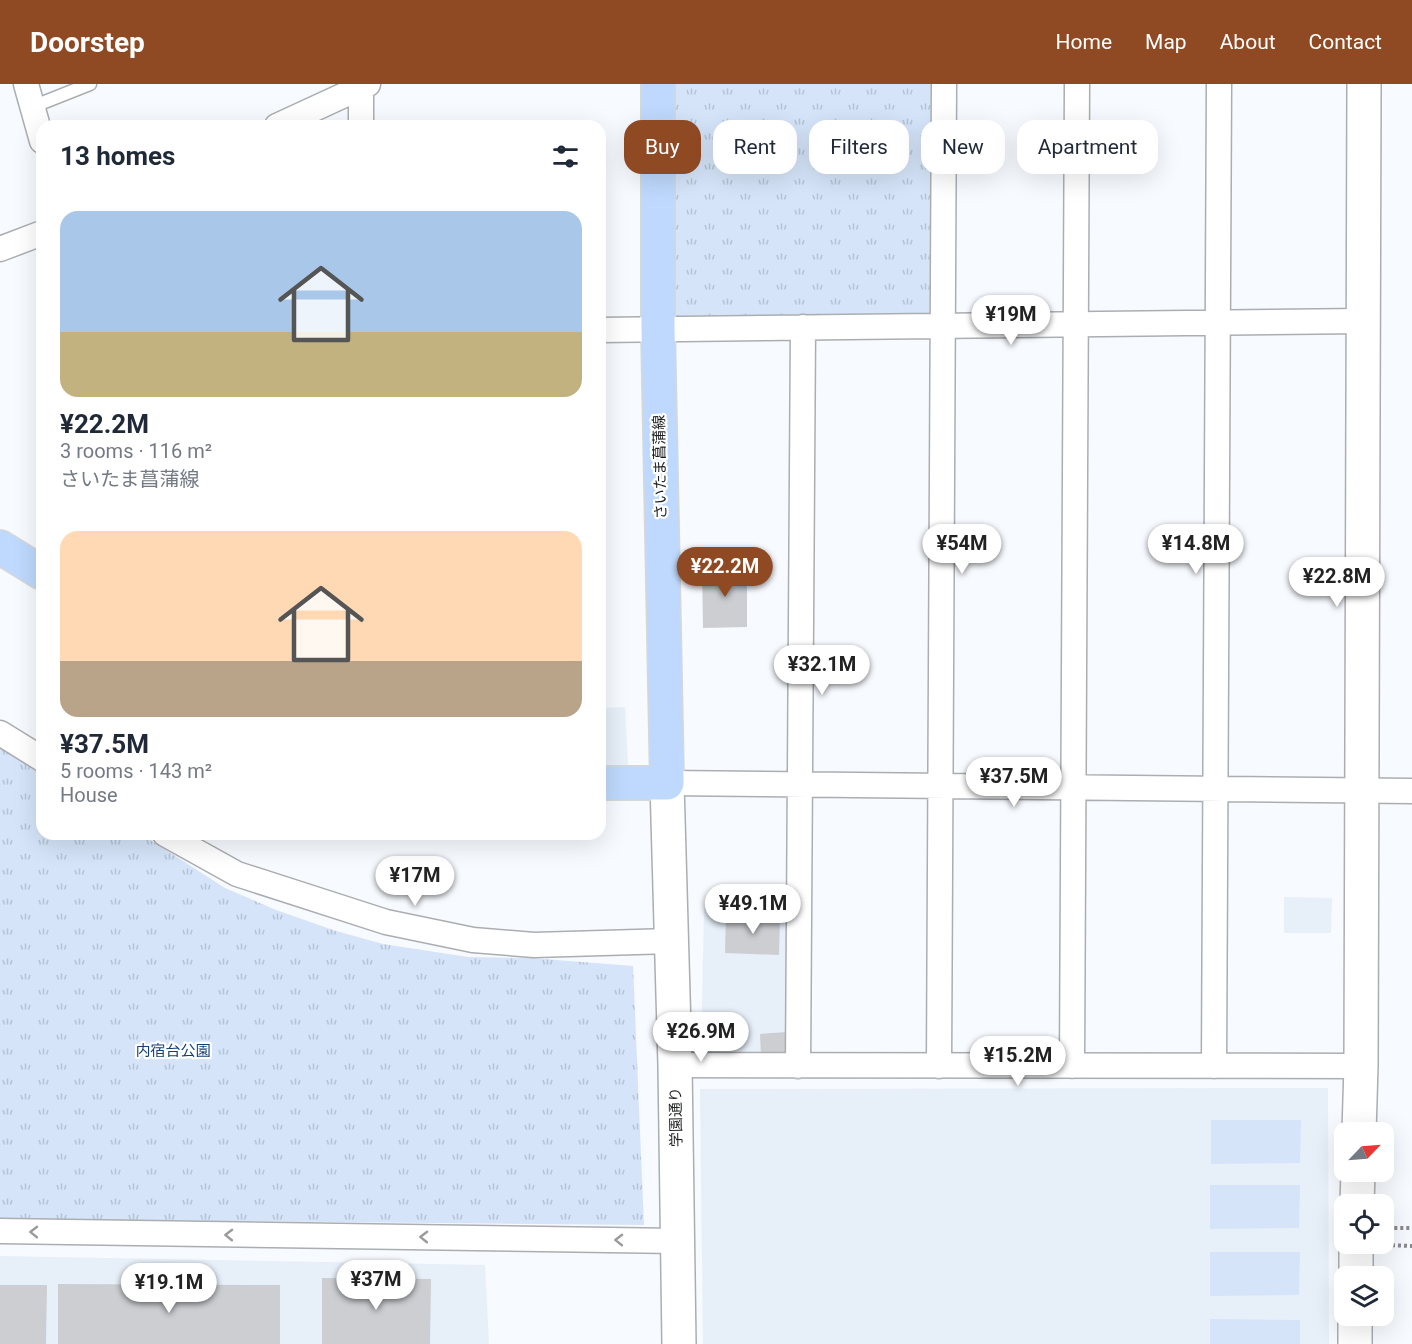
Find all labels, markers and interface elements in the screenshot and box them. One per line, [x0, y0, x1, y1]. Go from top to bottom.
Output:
text: Doorstep [30, 26, 145, 59]
text: Home [1056, 30, 1112, 54]
text: Map [1145, 30, 1187, 54]
text: About [1220, 30, 1276, 54]
text: Contact [1309, 30, 1382, 54]
chip: Buy [624, 120, 701, 174]
chip: Rent [713, 120, 797, 174]
chip: Filters [809, 120, 909, 174]
chip: New [921, 120, 1005, 174]
chip: Apartment [1017, 120, 1158, 174]
icon: filters [549, 140, 582, 173]
text: 13 homes [60, 141, 175, 171]
icon: home [267, 250, 375, 358]
pin: ¥19M [975, 295, 1047, 346]
text: ¥19M [985, 302, 1037, 326]
text: ¥22.2M [60, 409, 149, 439]
street label: さいたま菖蒲線 [650, 415, 670, 519]
text: 3 rooms · 116 m² [60, 439, 212, 463]
text: さいたま菖蒲線 [60, 467, 199, 491]
pin: ¥54M [926, 524, 998, 575]
pin: ¥14.8M [1147, 524, 1245, 575]
text: ¥54M [936, 531, 988, 555]
text: ¥14.8M [1162, 531, 1230, 555]
pin: ¥22.2M [676, 547, 774, 598]
text: ¥22.2M [691, 554, 759, 578]
pin: ¥22.8M [1288, 557, 1386, 608]
text: ¥22.8M [1303, 564, 1371, 588]
icon: home [267, 570, 375, 678]
pin: ¥32.1M [773, 645, 871, 696]
text: ¥32.1M [788, 652, 856, 676]
text: ¥37.5M [60, 729, 149, 759]
pin: ¥37.5M [965, 757, 1063, 808]
text: 5 rooms · 143 m² [60, 759, 212, 783]
text: ¥37.5M [980, 764, 1048, 788]
text: House [60, 783, 118, 807]
pin: ¥17M [379, 856, 451, 907]
text: ¥17M [389, 863, 441, 887]
pin: ¥49.1M [704, 884, 802, 935]
text: ¥49.1M [719, 891, 787, 915]
pin: ¥26.9M [652, 1012, 750, 1063]
text: ¥26.9M [667, 1019, 735, 1043]
pin: ¥15.2M [969, 1036, 1067, 1087]
park label: 内宿台公園 [135, 1042, 211, 1060]
text: ¥15.2M [984, 1043, 1052, 1067]
street label: 学園通り [666, 1087, 686, 1147]
north arrow [1334, 1122, 1394, 1182]
map controls [1334, 1122, 1394, 1326]
button: locate [1334, 1194, 1394, 1254]
one-way arrow [29, 1226, 38, 1238]
one-way arrow [224, 1228, 233, 1241]
one-way arrow [419, 1231, 428, 1243]
one-way arrow [614, 1234, 623, 1246]
pin: ¥37M [340, 1260, 412, 1311]
pin: ¥19.1M [120, 1263, 218, 1314]
button: layers [1334, 1266, 1394, 1326]
text: ¥37M [350, 1267, 402, 1291]
text: ¥19.1M [135, 1270, 203, 1294]

